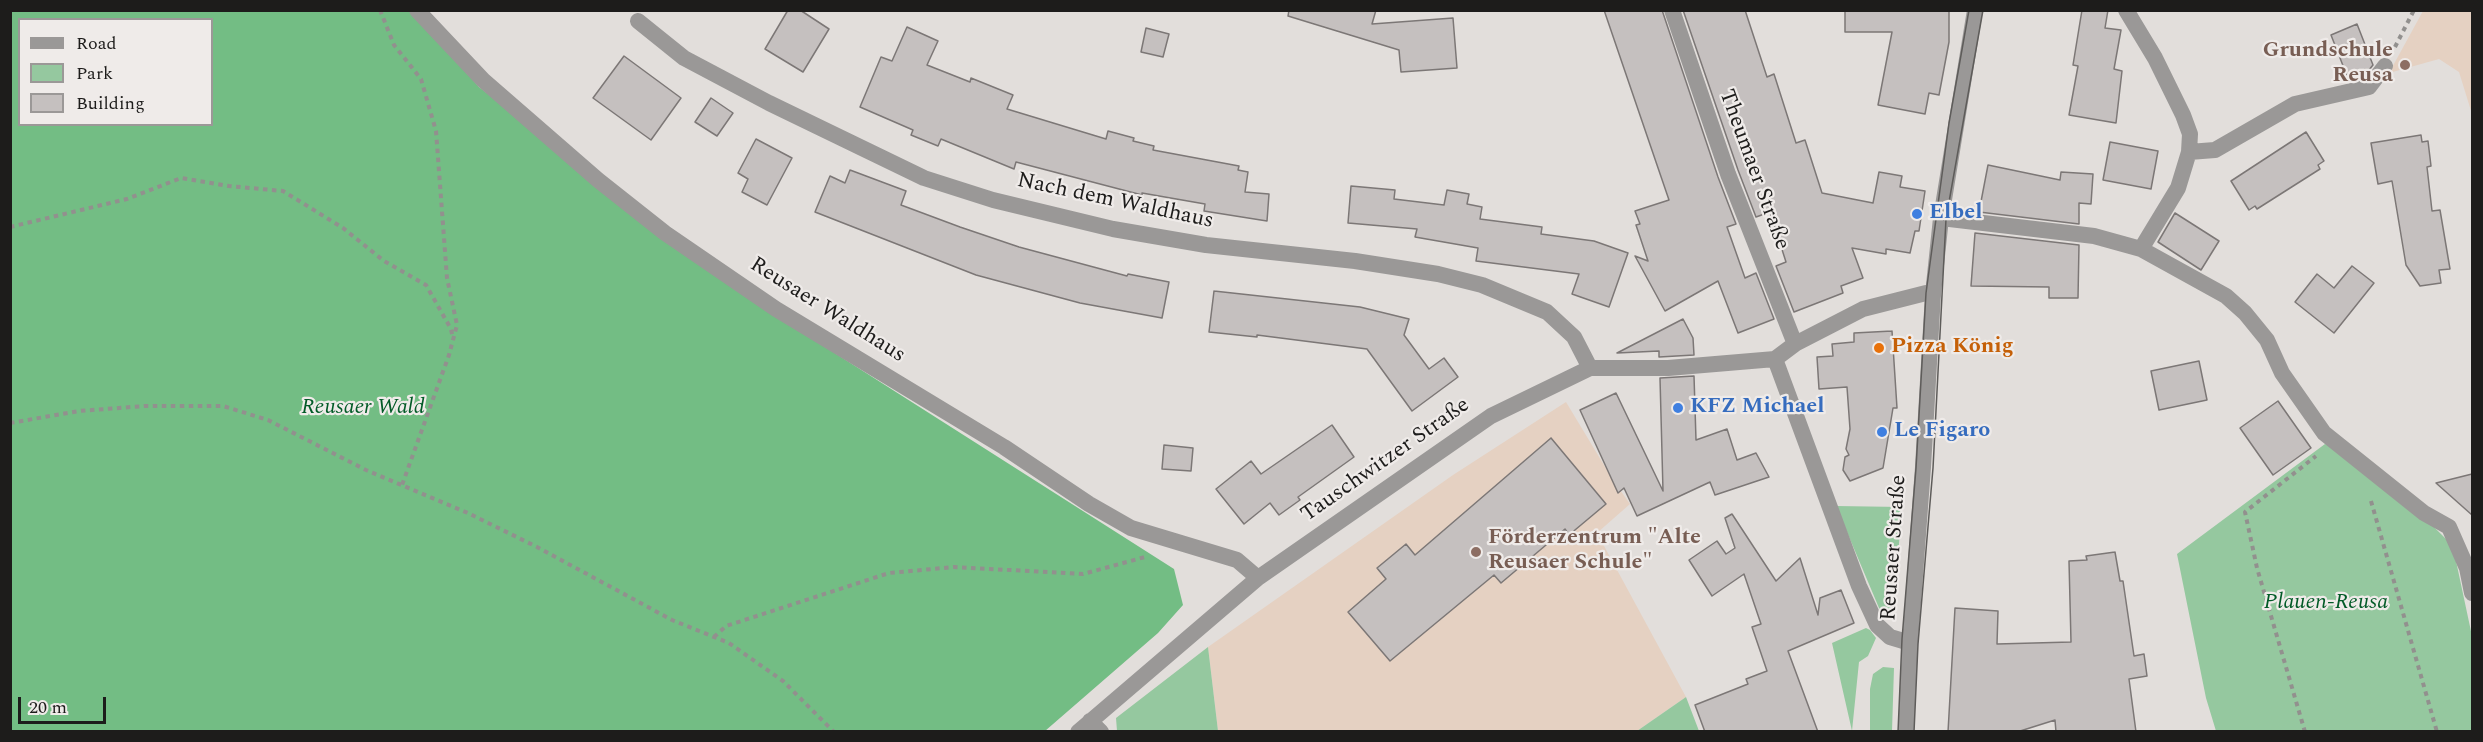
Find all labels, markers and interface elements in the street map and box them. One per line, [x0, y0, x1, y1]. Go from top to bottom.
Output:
legend [18, 18, 213, 126]
text: Road [76, 30, 117, 57]
place label: Grundschule Reusa [2263, 39, 2393, 90]
marker: Grundschule Reusa [2398, 58, 2412, 72]
text: Park [76, 60, 113, 87]
street label: Theumaer Straße [1712, 86, 1794, 254]
text: Building [76, 90, 145, 117]
street label: Nach dem Waldhaus [1014, 168, 1216, 236]
place label: Elbel [1929, 201, 1982, 227]
marker: Elbel [1910, 207, 1924, 221]
street label: Reusaer Waldhaus [744, 253, 910, 369]
place label: Pizza König [1891, 335, 2014, 361]
marker: Pizza König [1872, 341, 1886, 355]
street label: Tauschwitzer Straße [1297, 393, 1475, 529]
place label: KFZ Michael [1690, 395, 1824, 421]
park label: Reusaer Wald [301, 396, 425, 422]
marker: KFZ Michael [1671, 401, 1685, 415]
place label: Le Figaro [1894, 419, 1990, 445]
marker: Le Figaro [1875, 425, 1889, 439]
street label: Reusaer Straße [1877, 474, 1913, 622]
place label: Förderzentrum "Alte Reusaer Schule" [1488, 526, 1701, 578]
marker: Förderzentrum "Alte Reusaer Schule" [1469, 545, 1483, 559]
park label: Plauen-Reusa [2264, 591, 2388, 617]
scale bar [21, 685, 110, 723]
text: 20 m [29, 694, 67, 721]

